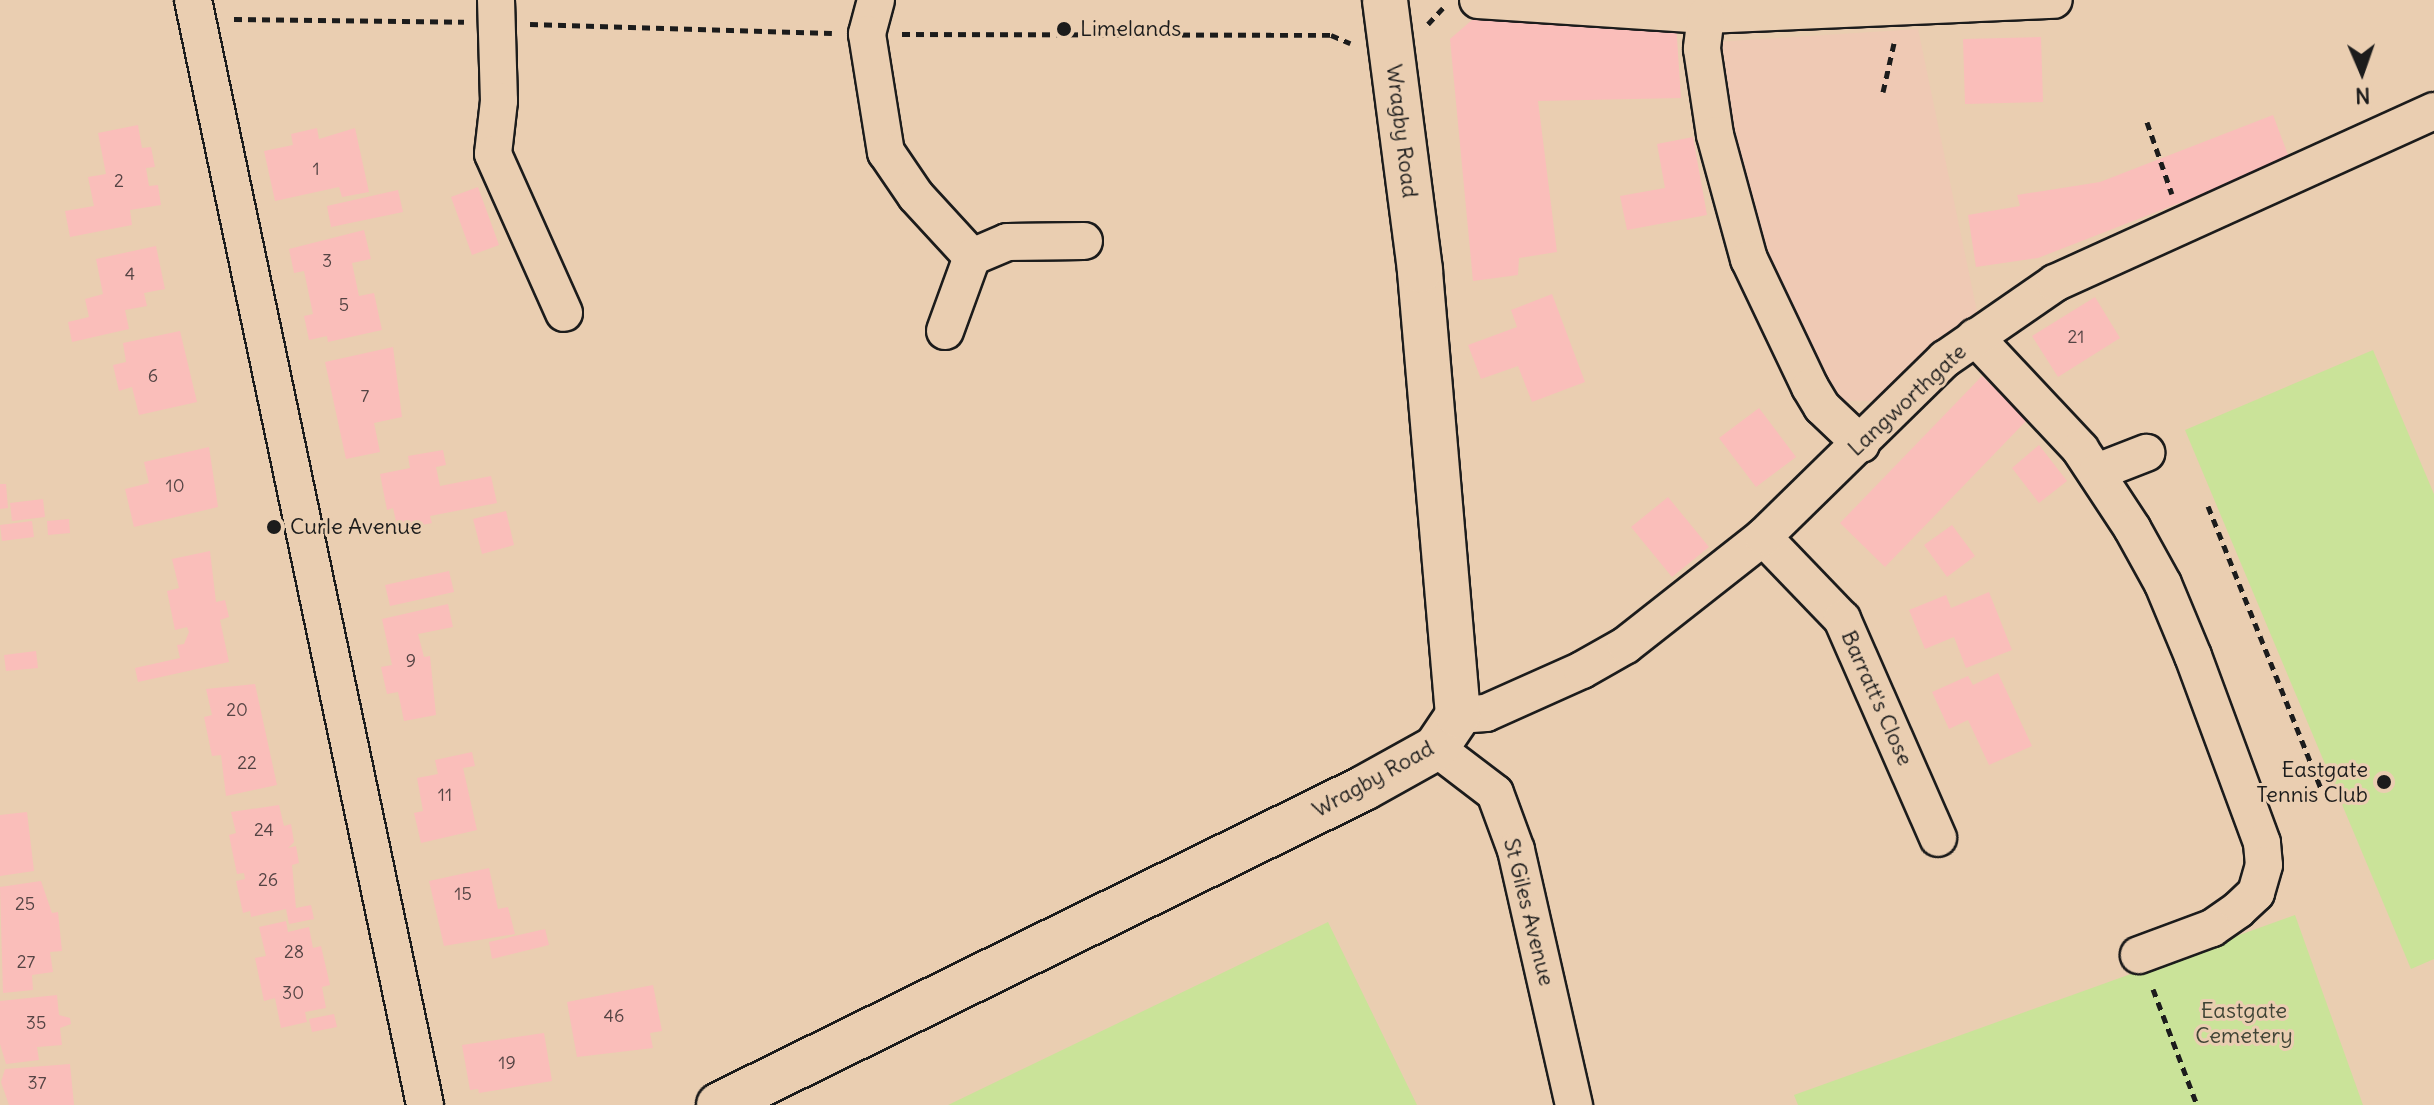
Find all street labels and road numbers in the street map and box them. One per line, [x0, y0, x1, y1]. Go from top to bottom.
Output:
street label: Wragby Road [1381, 63, 1423, 199]
street label: Langworthgate [1842, 339, 1972, 461]
street label: Barratt's Close [1835, 626, 1919, 770]
street label: Wragby Road [1308, 735, 1438, 823]
street label: St Giles Avenue [1498, 836, 1560, 988]

